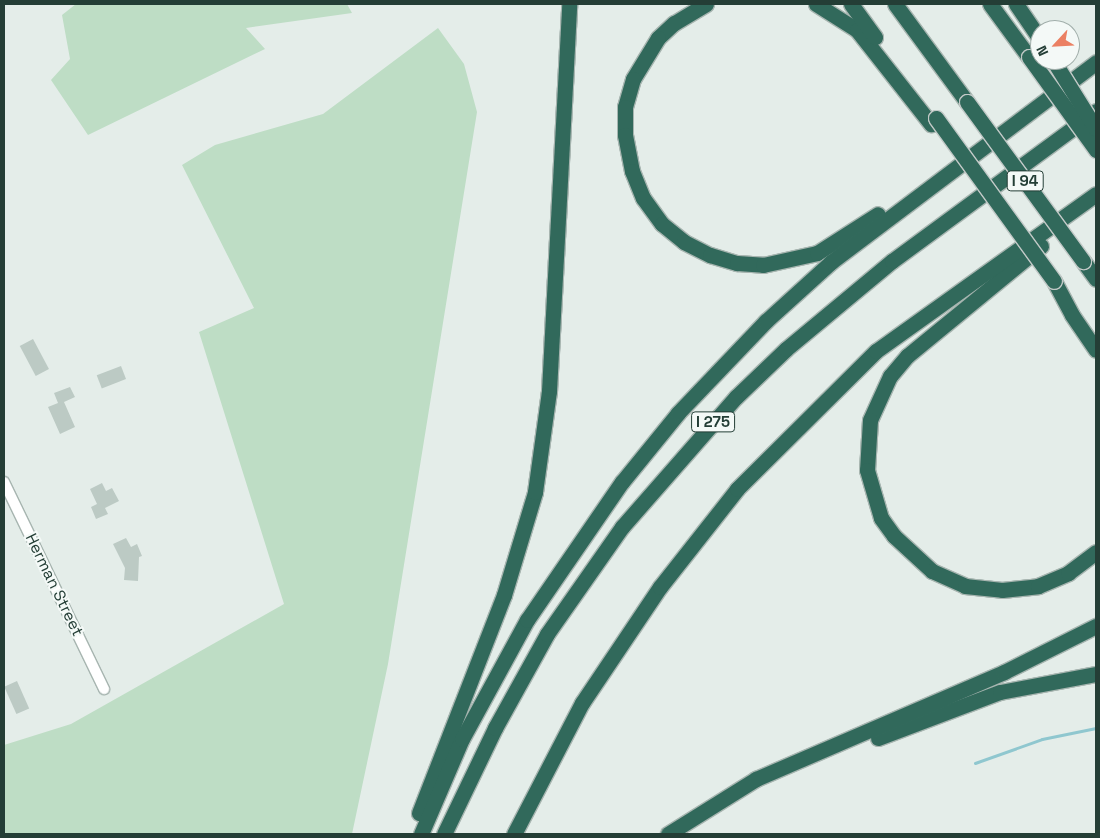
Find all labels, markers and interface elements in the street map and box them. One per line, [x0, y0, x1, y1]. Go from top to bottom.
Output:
north arrow [1030, 20, 1080, 70]
text: N [1032, 43, 1052, 59]
road number: I 94 [1006, 168, 1044, 194]
road number: I 275 [690, 410, 736, 434]
street label: Herman Street [21, 531, 87, 639]

